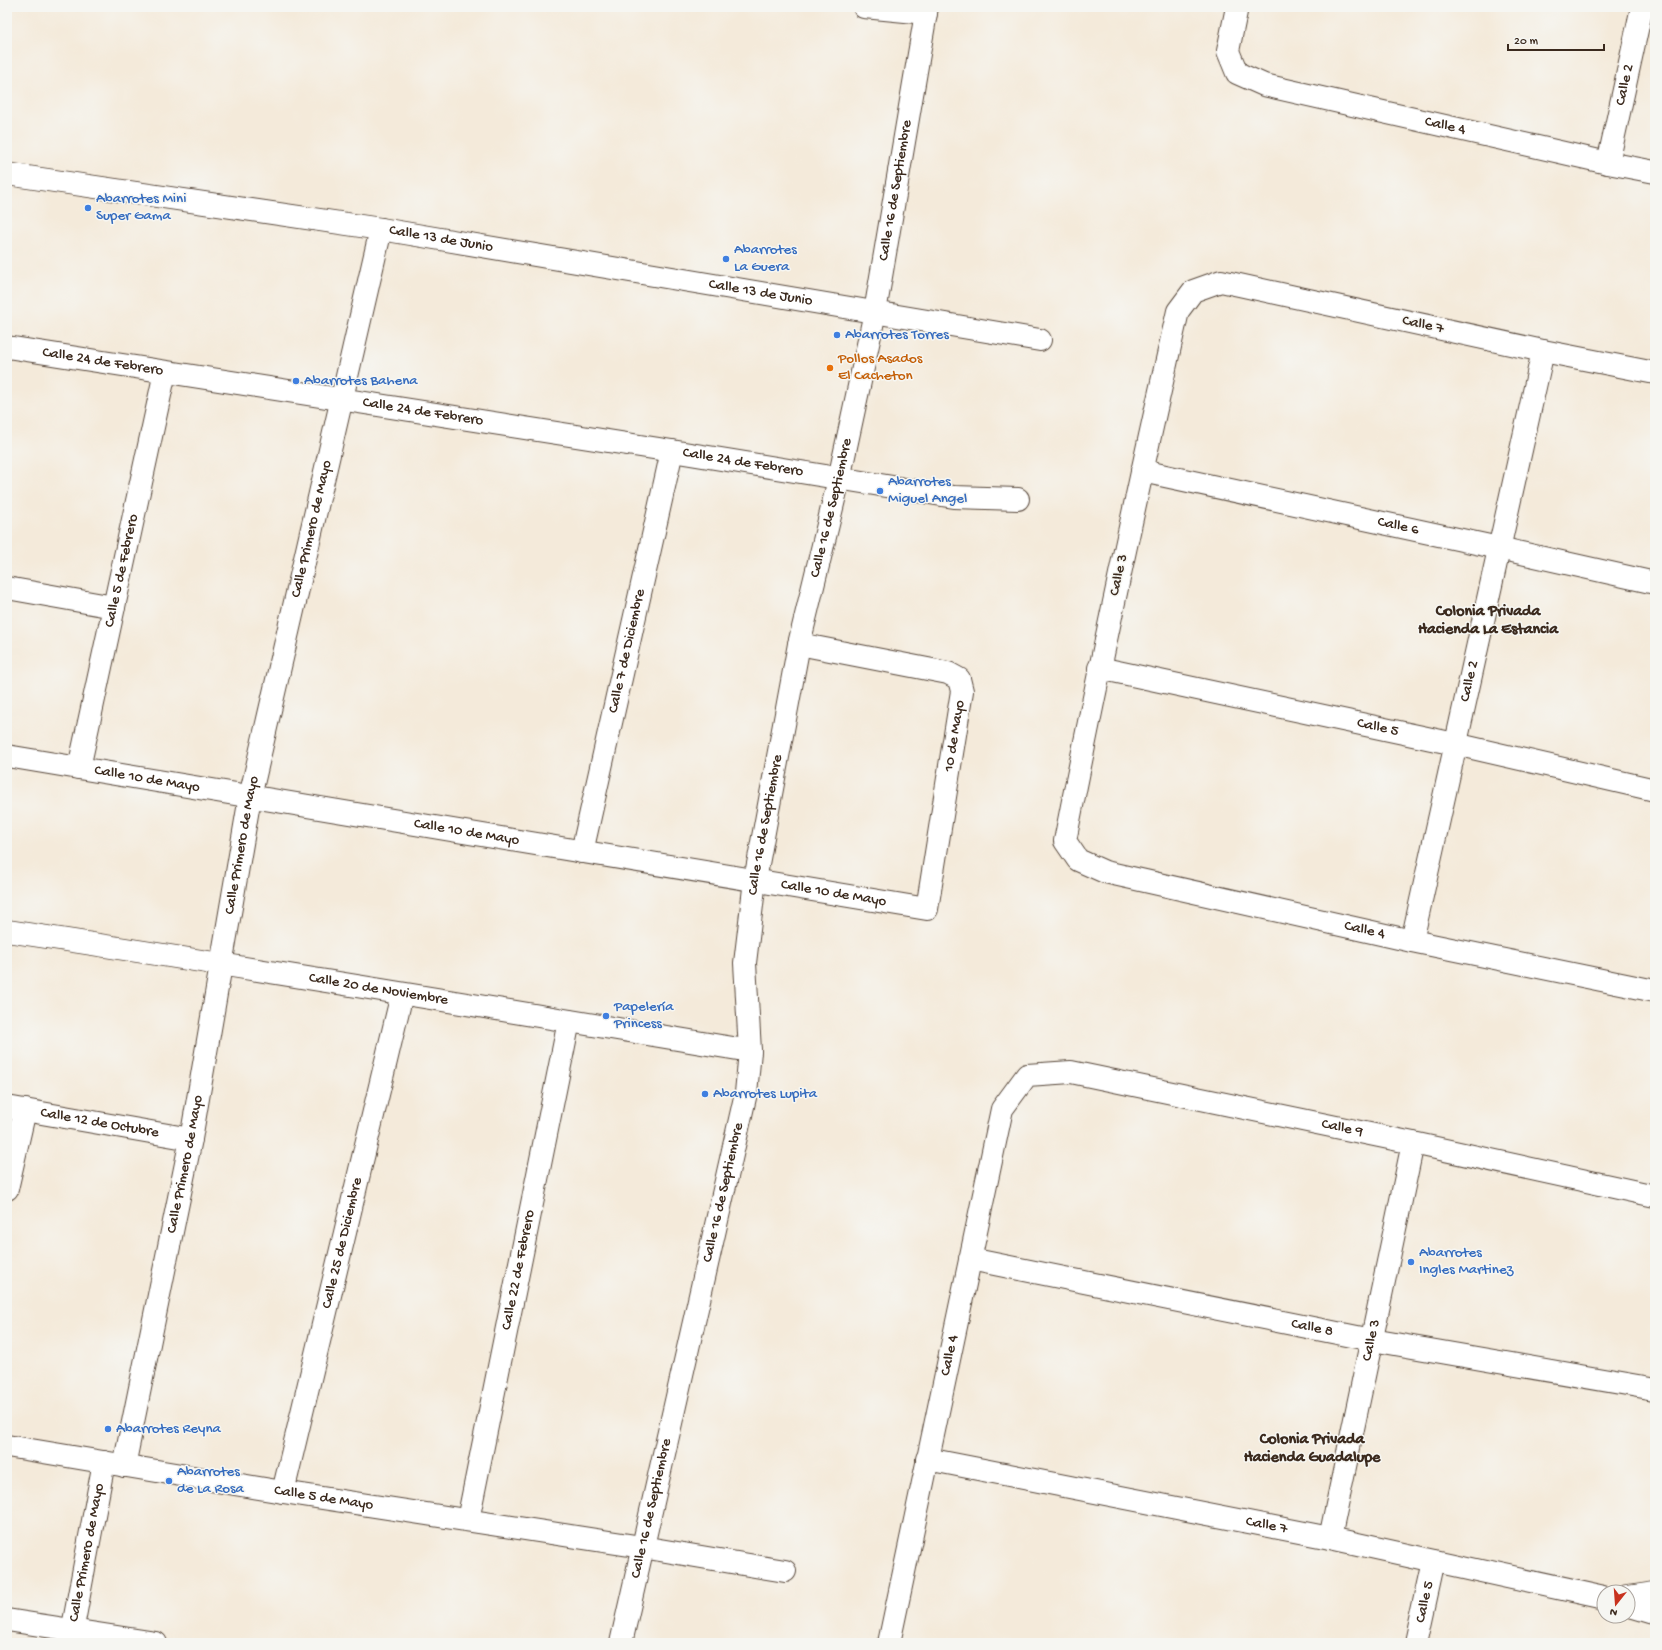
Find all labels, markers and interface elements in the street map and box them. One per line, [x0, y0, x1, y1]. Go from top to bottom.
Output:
scale bar [1508, 26, 1604, 52]
text: 20 m [1514, 35, 1539, 49]
street label: Calle 2 [1612, 63, 1638, 107]
street label: Calle 4 [1423, 113, 1467, 139]
street label: Calle 16 de Septiembre [875, 118, 917, 262]
place label: Abarrotes Mini Super Gama [96, 190, 186, 225]
marker: Abarrotes Mini Super Gama [83, 203, 93, 213]
street label: Calle 13 de Junio [388, 222, 495, 257]
place label: Abarrotes La Guera [734, 241, 797, 276]
marker: Abarrotes La Guera [721, 254, 731, 264]
street label: Calle 13 de Junio [707, 275, 814, 311]
street label: Calle 7 [1401, 312, 1447, 338]
place label: Abarrotes Torres [845, 326, 949, 344]
marker: Abarrotes Torres [832, 330, 842, 340]
street label: Calle 24 de Febrero [41, 344, 165, 380]
place label: Pollos Asados El Cacheton [837, 350, 923, 385]
marker: Pollos Asados El Cacheton [825, 363, 835, 373]
place label: Abarrotes Bahena [304, 372, 418, 390]
marker: Abarrotes Bahena [291, 376, 301, 386]
street label: Calle 24 de Febrero [361, 394, 485, 430]
street label: Calle 16 de Septiembre [806, 436, 857, 579]
street label: Calle 24 de Febrero [681, 444, 805, 481]
street label: Calle Primero de Mayo [287, 458, 336, 599]
place label: Abarrotes Miguel Angel [888, 473, 967, 508]
marker: Abarrotes Miguel Angel [875, 486, 885, 496]
street label: Calle 5 de Febrero [101, 512, 143, 629]
street label: Calle 6 [1376, 513, 1421, 540]
street label: Calle 3 [1106, 552, 1132, 597]
street label: Calle 7 de Diciembre [604, 587, 650, 715]
district label: Colonia Privada Hacienda La Estancia [1418, 603, 1559, 640]
street label: Calle 2 [1456, 659, 1483, 704]
street label: 10 de Mayo [940, 699, 969, 774]
street label: Calle 5 [1355, 714, 1400, 741]
street label: Calle 16 de Septiembre [744, 753, 787, 896]
street label: Calle 10 de Mayo [93, 762, 201, 797]
street label: Calle Primero de Mayo [221, 774, 264, 916]
street label: Calle 10 de Mayo [413, 815, 521, 850]
street label: Calle 10 de Mayo [780, 876, 888, 911]
street label: Calle 4 [1342, 917, 1387, 944]
street label: Calle 20 de Noviembre [307, 969, 450, 1010]
place label: Papelería Princess [613, 998, 674, 1033]
marker: Papelería Princess [601, 1011, 611, 1021]
place label: Abarrotes Lupita [713, 1085, 818, 1103]
marker: Abarrotes Lupita [700, 1089, 710, 1099]
street label: Calle Primero de Mayo [163, 1094, 207, 1235]
street label: Calle 12 de Octubre [39, 1104, 160, 1142]
street label: Calle 9 [1320, 1115, 1365, 1141]
street label: Calle 16 de Septiembre [699, 1121, 748, 1264]
street label: Calle 25 de Diciembre [318, 1175, 367, 1310]
street label: Calle 22 de Febrero [498, 1208, 540, 1332]
place label: Abarrotes Ingles Martinez [1419, 1244, 1514, 1279]
marker: Abarrotes Ingles Martinez [1406, 1257, 1416, 1267]
street label: Calle 8 [1289, 1315, 1335, 1341]
street label: Calle 3 [1358, 1318, 1385, 1363]
street label: Calle 4 [937, 1333, 963, 1378]
place label: Abarrotes Reyna [116, 1420, 222, 1438]
marker: Abarrotes Reyna [103, 1424, 113, 1434]
district label: Colonia Privada Hacienda Guadalupe [1244, 1431, 1381, 1468]
street label: Calle 16 de Septiembre [627, 1437, 676, 1580]
place label: Abarrotes de La Rosa [177, 1463, 245, 1498]
marker: Abarrotes de La Rosa [164, 1476, 174, 1486]
street label: Calle Primero de Mayo [65, 1482, 109, 1623]
street label: Calle 5 de Mayo [273, 1482, 375, 1515]
street label: Calle 7 [1244, 1513, 1290, 1539]
street label: Calle 5 [1412, 1579, 1438, 1625]
north arrow [1596, 1584, 1636, 1624]
text: N [1608, 1605, 1619, 1618]

